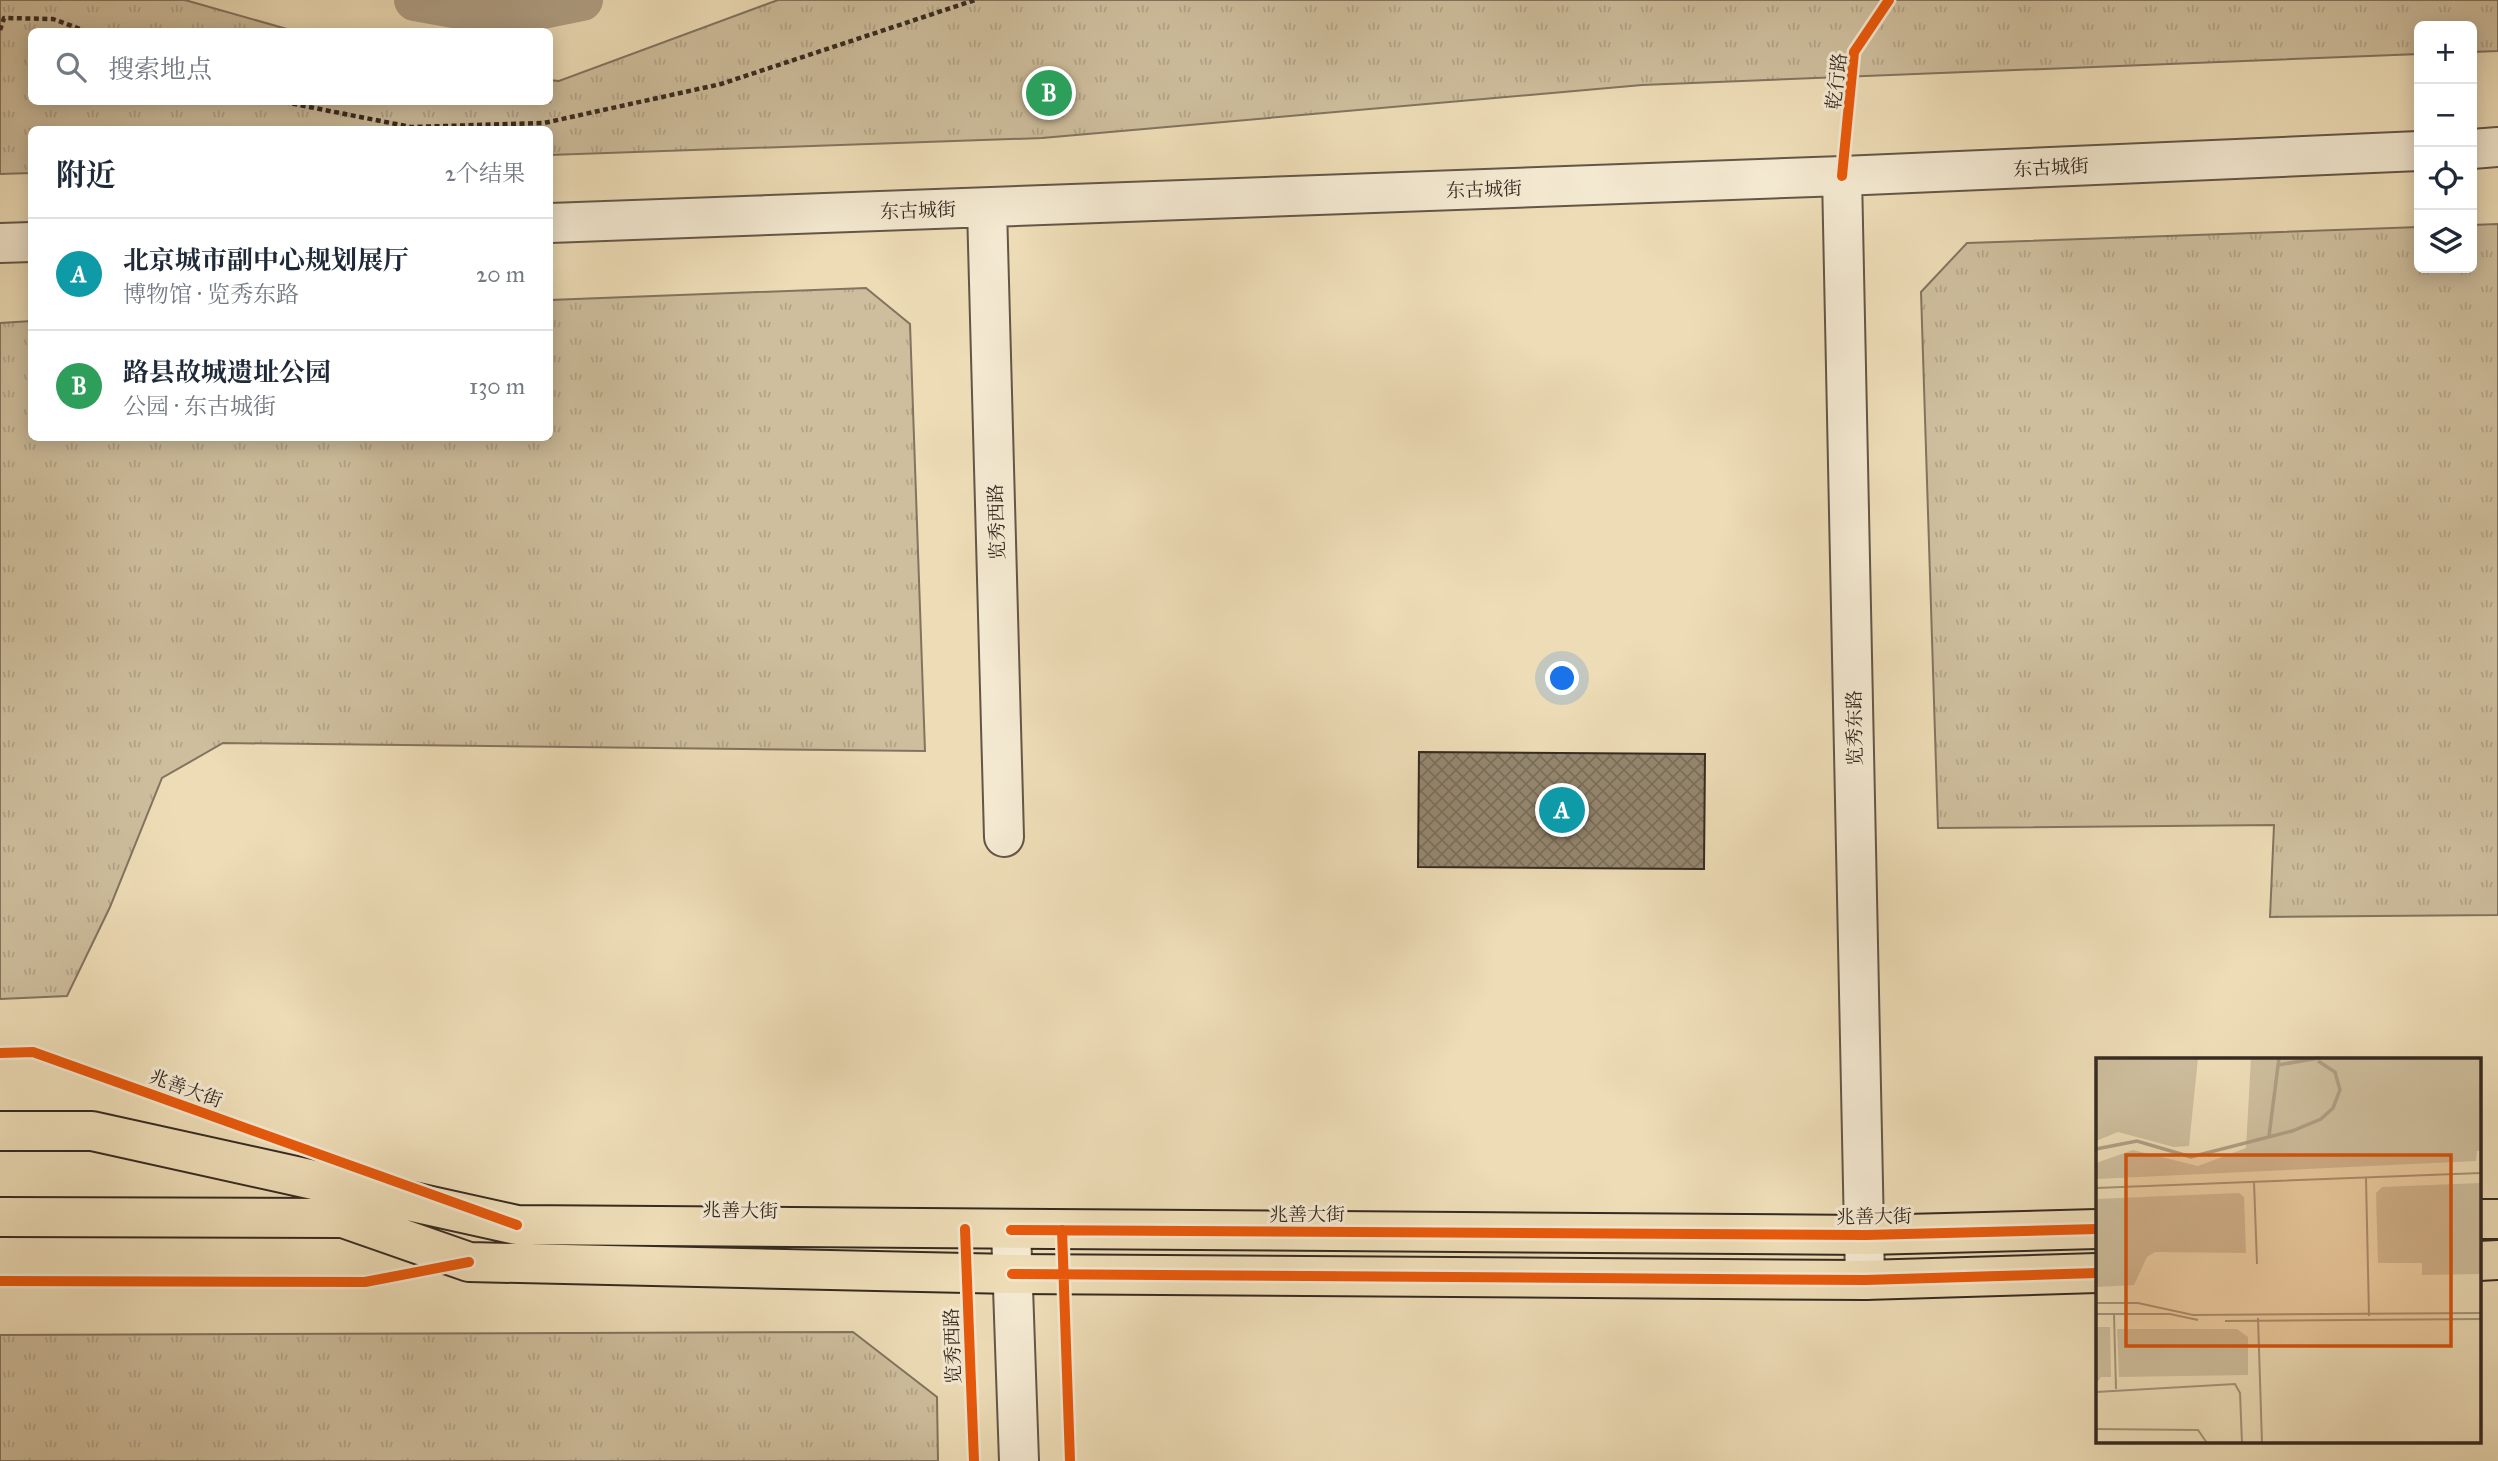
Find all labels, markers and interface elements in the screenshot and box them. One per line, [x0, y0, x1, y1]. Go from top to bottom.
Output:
map controls [2414, 21, 2477, 273]
button: + [2414, 21, 2477, 84]
search box [28, 28, 553, 105]
icon: search [52, 48, 90, 86]
street label: 乾行路 [1822, 51, 1851, 111]
text: 搜索地点 [108, 53, 212, 85]
pin: B [1026, 67, 1072, 119]
button: − [2414, 84, 2477, 147]
button: locate [2414, 147, 2477, 210]
street label: 东古城街 [2012, 154, 2090, 181]
text: 附近 [56, 157, 116, 193]
text: 2个结果 [445, 159, 525, 187]
street label: 东古城街 [1446, 177, 1522, 202]
street label: 东古城街 [880, 198, 956, 223]
button: layers [2414, 210, 2477, 273]
text: 北京城市副中心规划展厅 [123, 244, 409, 276]
text: A [71, 260, 87, 288]
text: 20 m [476, 260, 525, 288]
text: 博物馆 · 览秀东路 [123, 280, 299, 308]
text: 路县故城遗址公园 [123, 356, 331, 388]
text: B [71, 372, 87, 400]
text: 130 m [469, 372, 525, 400]
text: 公园 · 东古城街 [123, 392, 276, 420]
street label: 览秀西路 [984, 484, 1009, 560]
your location [1545, 661, 1579, 695]
street label: 览秀东路 [1842, 690, 1867, 766]
pin: A [1539, 784, 1585, 836]
inset map [2096, 1058, 2480, 1444]
street label: 兆善大街 [146, 1065, 225, 1112]
street label: 兆善大街 [702, 1198, 778, 1223]
street label: 兆善大街 [1269, 1203, 1345, 1226]
street label: 兆善大街 [1836, 1204, 1912, 1229]
street label: 览秀西路 [940, 1308, 965, 1384]

